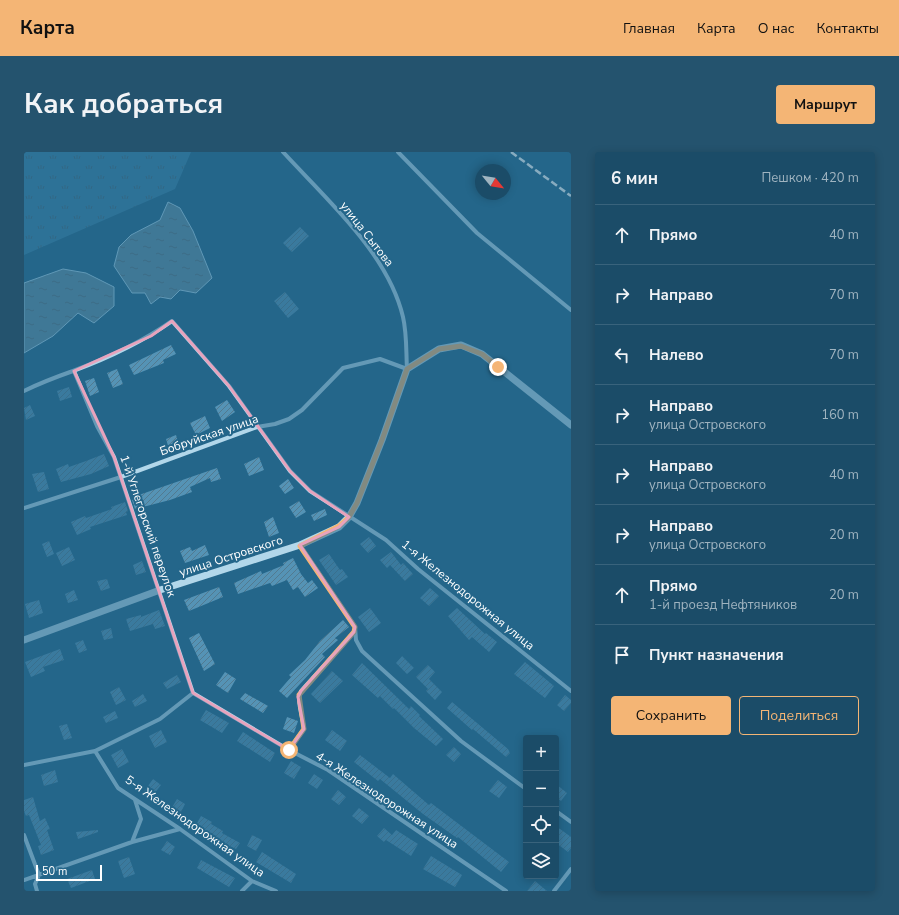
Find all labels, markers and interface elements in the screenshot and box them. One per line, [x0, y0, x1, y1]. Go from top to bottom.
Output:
text: Карта [20, 15, 75, 41]
text: Главная [623, 19, 675, 38]
text: Карта [697, 19, 736, 38]
text: О нас [758, 19, 794, 38]
text: Контакты [816, 19, 879, 38]
text: Как добраться [24, 85, 223, 123]
button: Маршрут [776, 85, 875, 124]
north arrow [475, 164, 511, 200]
text: 6 мин [611, 167, 658, 190]
text: Пешком · 420 m [761, 169, 859, 187]
street label: улица Сытова [337, 198, 397, 270]
icon: ahead [611, 224, 633, 246]
text: Прямо [649, 225, 697, 245]
text: 40 m [829, 226, 859, 244]
icon: right [611, 284, 633, 306]
text: Направо [649, 285, 713, 305]
text: 70 m [829, 286, 859, 304]
icon: left [611, 344, 633, 366]
text: Налево [649, 345, 704, 365]
text: 70 m [829, 346, 859, 364]
route end [489, 358, 507, 376]
text: Направо [649, 396, 713, 416]
icon: right [611, 404, 633, 426]
text: 160 m [821, 406, 859, 424]
street label: Бобруйская улица [158, 411, 260, 459]
text: улица Островского [649, 416, 766, 434]
street label: 1-й Углегорский переулок [116, 453, 180, 600]
text: Направо [649, 456, 713, 476]
icon: right [611, 464, 633, 486]
text: 40 m [829, 466, 859, 484]
text: улица Островского [649, 476, 766, 494]
text: Направо [649, 516, 713, 536]
icon: right [611, 524, 633, 546]
text: 20 m [829, 526, 859, 544]
street label: улица Островского [177, 532, 285, 580]
street label: 1-я Железнодорожная улица [398, 536, 538, 654]
text: улица Островского [649, 536, 766, 554]
text: Прямо [649, 576, 697, 596]
icon: ahead [611, 584, 633, 606]
text: 20 m [829, 586, 859, 604]
text: 1-й проезд Нефтяников [649, 596, 797, 614]
icon: arrive [611, 644, 633, 666]
text: Пункт назначения [649, 645, 784, 665]
button: Сохранить [611, 696, 731, 735]
button: Поделиться [739, 696, 859, 735]
map controls [523, 735, 559, 879]
button: + [523, 735, 559, 771]
route start [280, 741, 298, 759]
street label: 4-я Железнодорожная улица [313, 748, 461, 852]
button: − [523, 771, 559, 807]
street label: 5-я Железнодорожная улица [122, 772, 268, 880]
button: locate [523, 807, 559, 843]
button: layers [523, 843, 559, 879]
scale bar [36, 863, 102, 882]
text: 50 m [42, 864, 67, 879]

